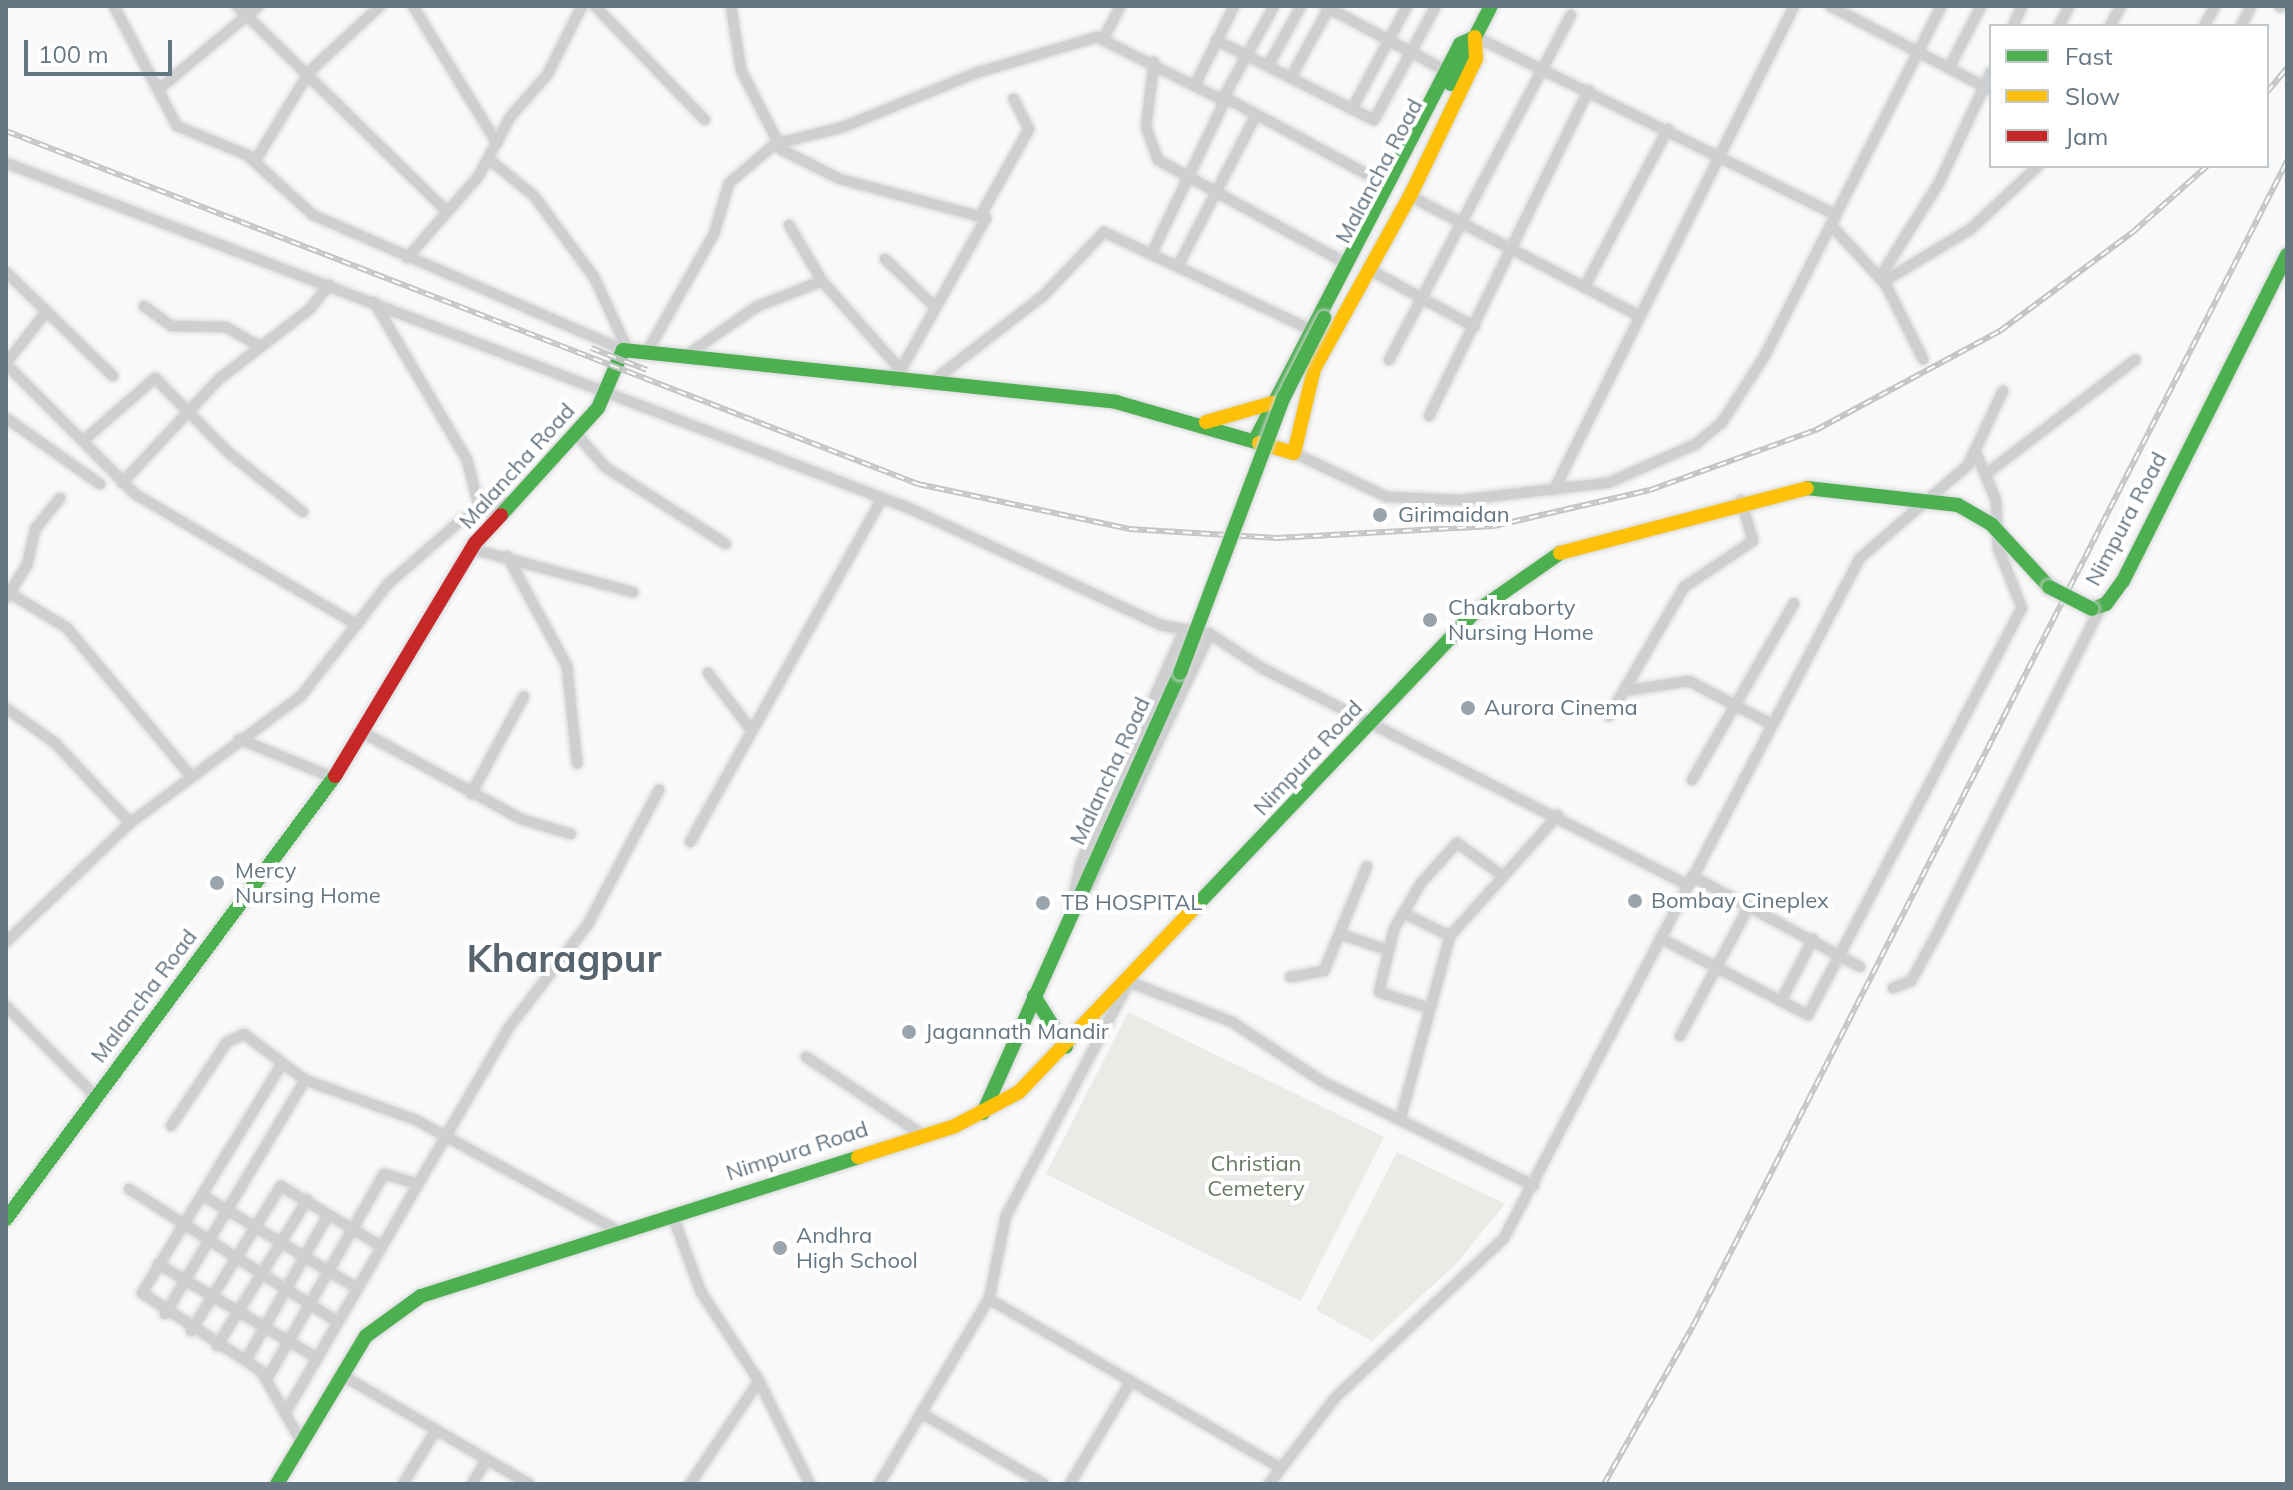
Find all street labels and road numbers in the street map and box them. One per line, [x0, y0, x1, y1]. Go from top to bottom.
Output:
street label: Malancha Road [1330, 94, 1428, 248]
street label: Malancha Road [454, 398, 580, 534]
street label: Nimpura Road [2080, 448, 2172, 590]
street label: Malancha Road [1064, 693, 1156, 849]
street label: Nimpura Road [1248, 695, 1368, 821]
street label: Malancha Road [85, 924, 203, 1068]
street label: Nimpura Road [723, 1116, 871, 1186]

